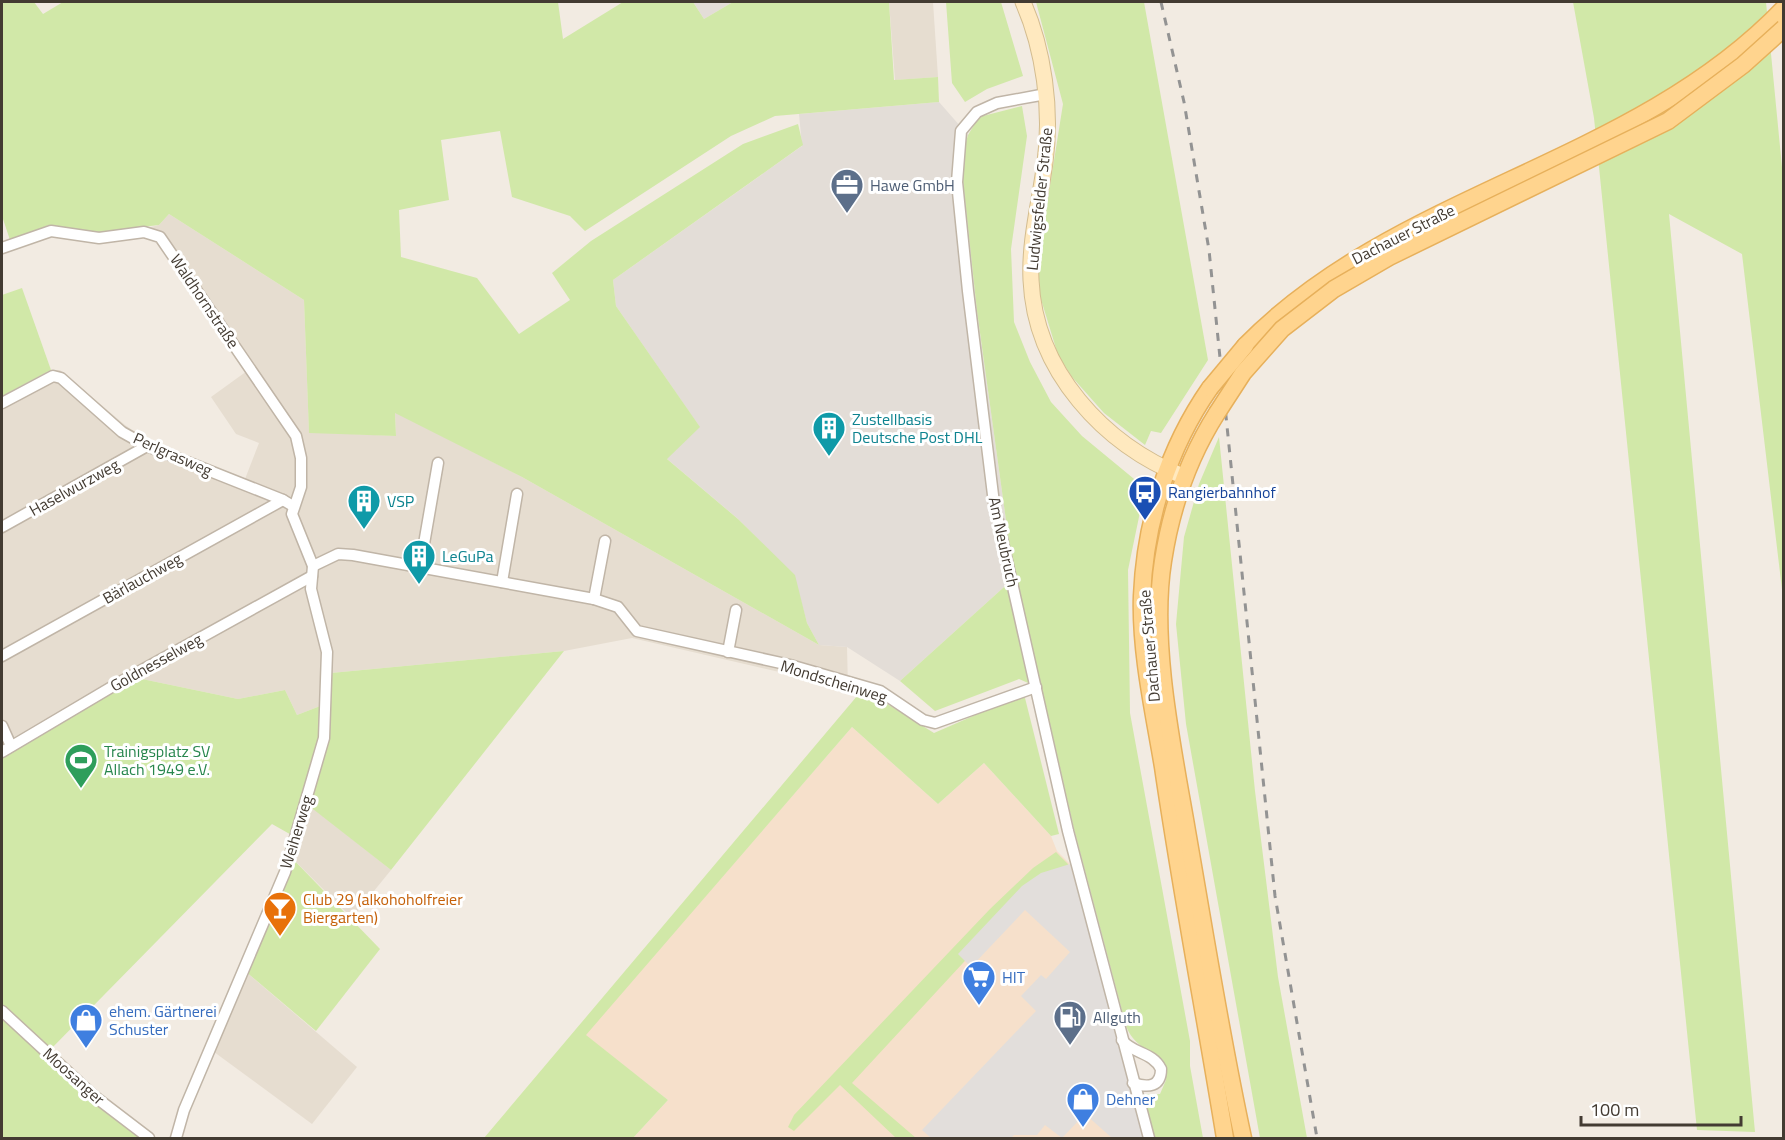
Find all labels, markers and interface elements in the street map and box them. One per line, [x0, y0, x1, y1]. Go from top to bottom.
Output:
street label: Ludwigsfelder Straße [1020, 126, 1058, 272]
office icon: Hawe GmbH [829, 167, 865, 214]
place label: Hawe GmbH [870, 173, 955, 197]
street label: Dachauer Straße [1347, 198, 1459, 270]
street label: Waldhornstraße [165, 249, 245, 353]
place label: Zustellbasis Deutsche Post DHL [852, 407, 983, 449]
building icon: Zustellbasis Deutsche Post DHL [811, 410, 847, 457]
street label: Perlgrasweg [130, 426, 216, 482]
street label: Haselwurzweg [24, 452, 124, 522]
bus stop icon: Rangierbahnhof [1127, 474, 1163, 521]
place label: Rangierbahnhof [1168, 480, 1276, 504]
building icon: VSP [346, 483, 382, 530]
place label: VSP [387, 489, 414, 513]
street label: Am Neubruch [983, 495, 1025, 589]
building icon: LeGuPa [401, 538, 437, 585]
place label: LeGuPa [442, 544, 493, 568]
street label: Bärlauchweg [98, 546, 186, 610]
street label: Dachauer Straße [1132, 589, 1166, 703]
street label: Goldnesselweg [105, 627, 207, 697]
street label: Mondscheinweg [778, 653, 890, 709]
place label: Trainigsplatz SV Allach 1949 e.V. [104, 739, 210, 781]
sports icon: Trainigsplatz SV Allach 1949 e.V. [63, 742, 99, 789]
street label: Weiherweg [273, 792, 319, 872]
place label: Club 29 (alkohoholfreier Biergarten) [303, 887, 463, 929]
bar icon: Club 29 (alkohoholfreier Biergarten) [262, 890, 298, 937]
supermarket icon: HIT [961, 959, 997, 1006]
place label: HIT [1002, 965, 1026, 989]
place label: ehem. Gärtnerei Schuster [109, 999, 217, 1041]
fuel station icon: Allguth [1052, 999, 1088, 1046]
shop icon: ehem. Gärtnerei Schuster [68, 1002, 104, 1049]
place label: Allguth [1093, 1005, 1141, 1029]
street label: Moosanger [38, 1042, 111, 1111]
shop icon: Dehner [1065, 1081, 1101, 1128]
place label: Dehner [1106, 1087, 1156, 1111]
scale bar [1581, 1089, 1742, 1127]
text: 100 m [1590, 1096, 1639, 1123]

